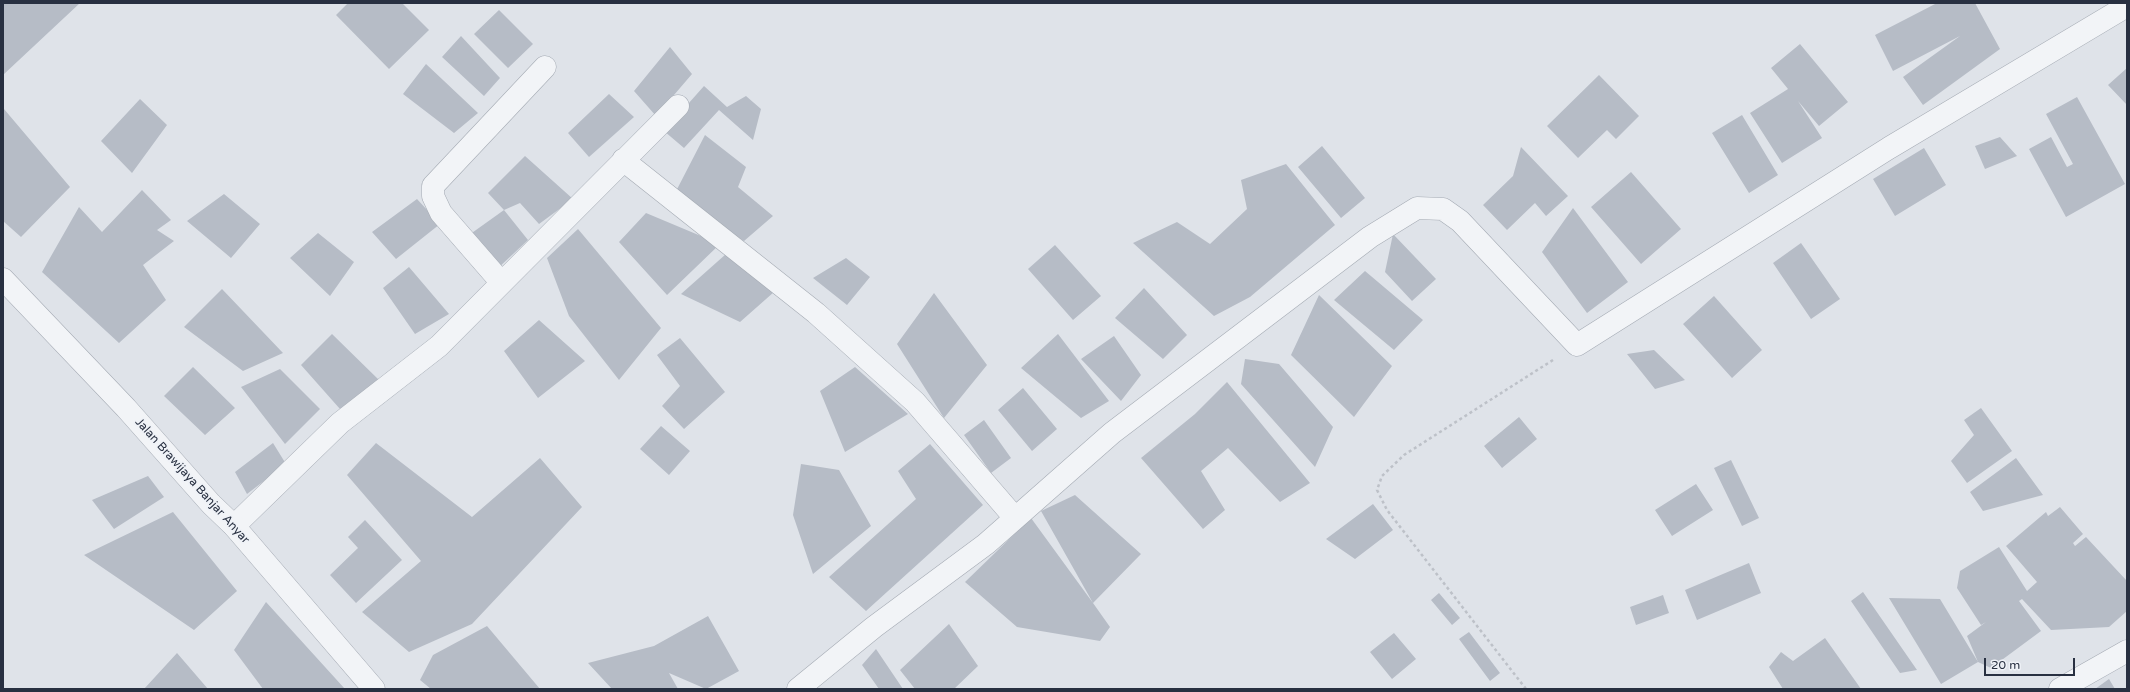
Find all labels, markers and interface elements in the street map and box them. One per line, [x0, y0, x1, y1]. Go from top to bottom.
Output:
street label: Jalan Brawijaya Banjar Anyar [132, 415, 252, 547]
scale bar [1986, 650, 2077, 676]
text: 20 m [1991, 658, 2020, 672]

